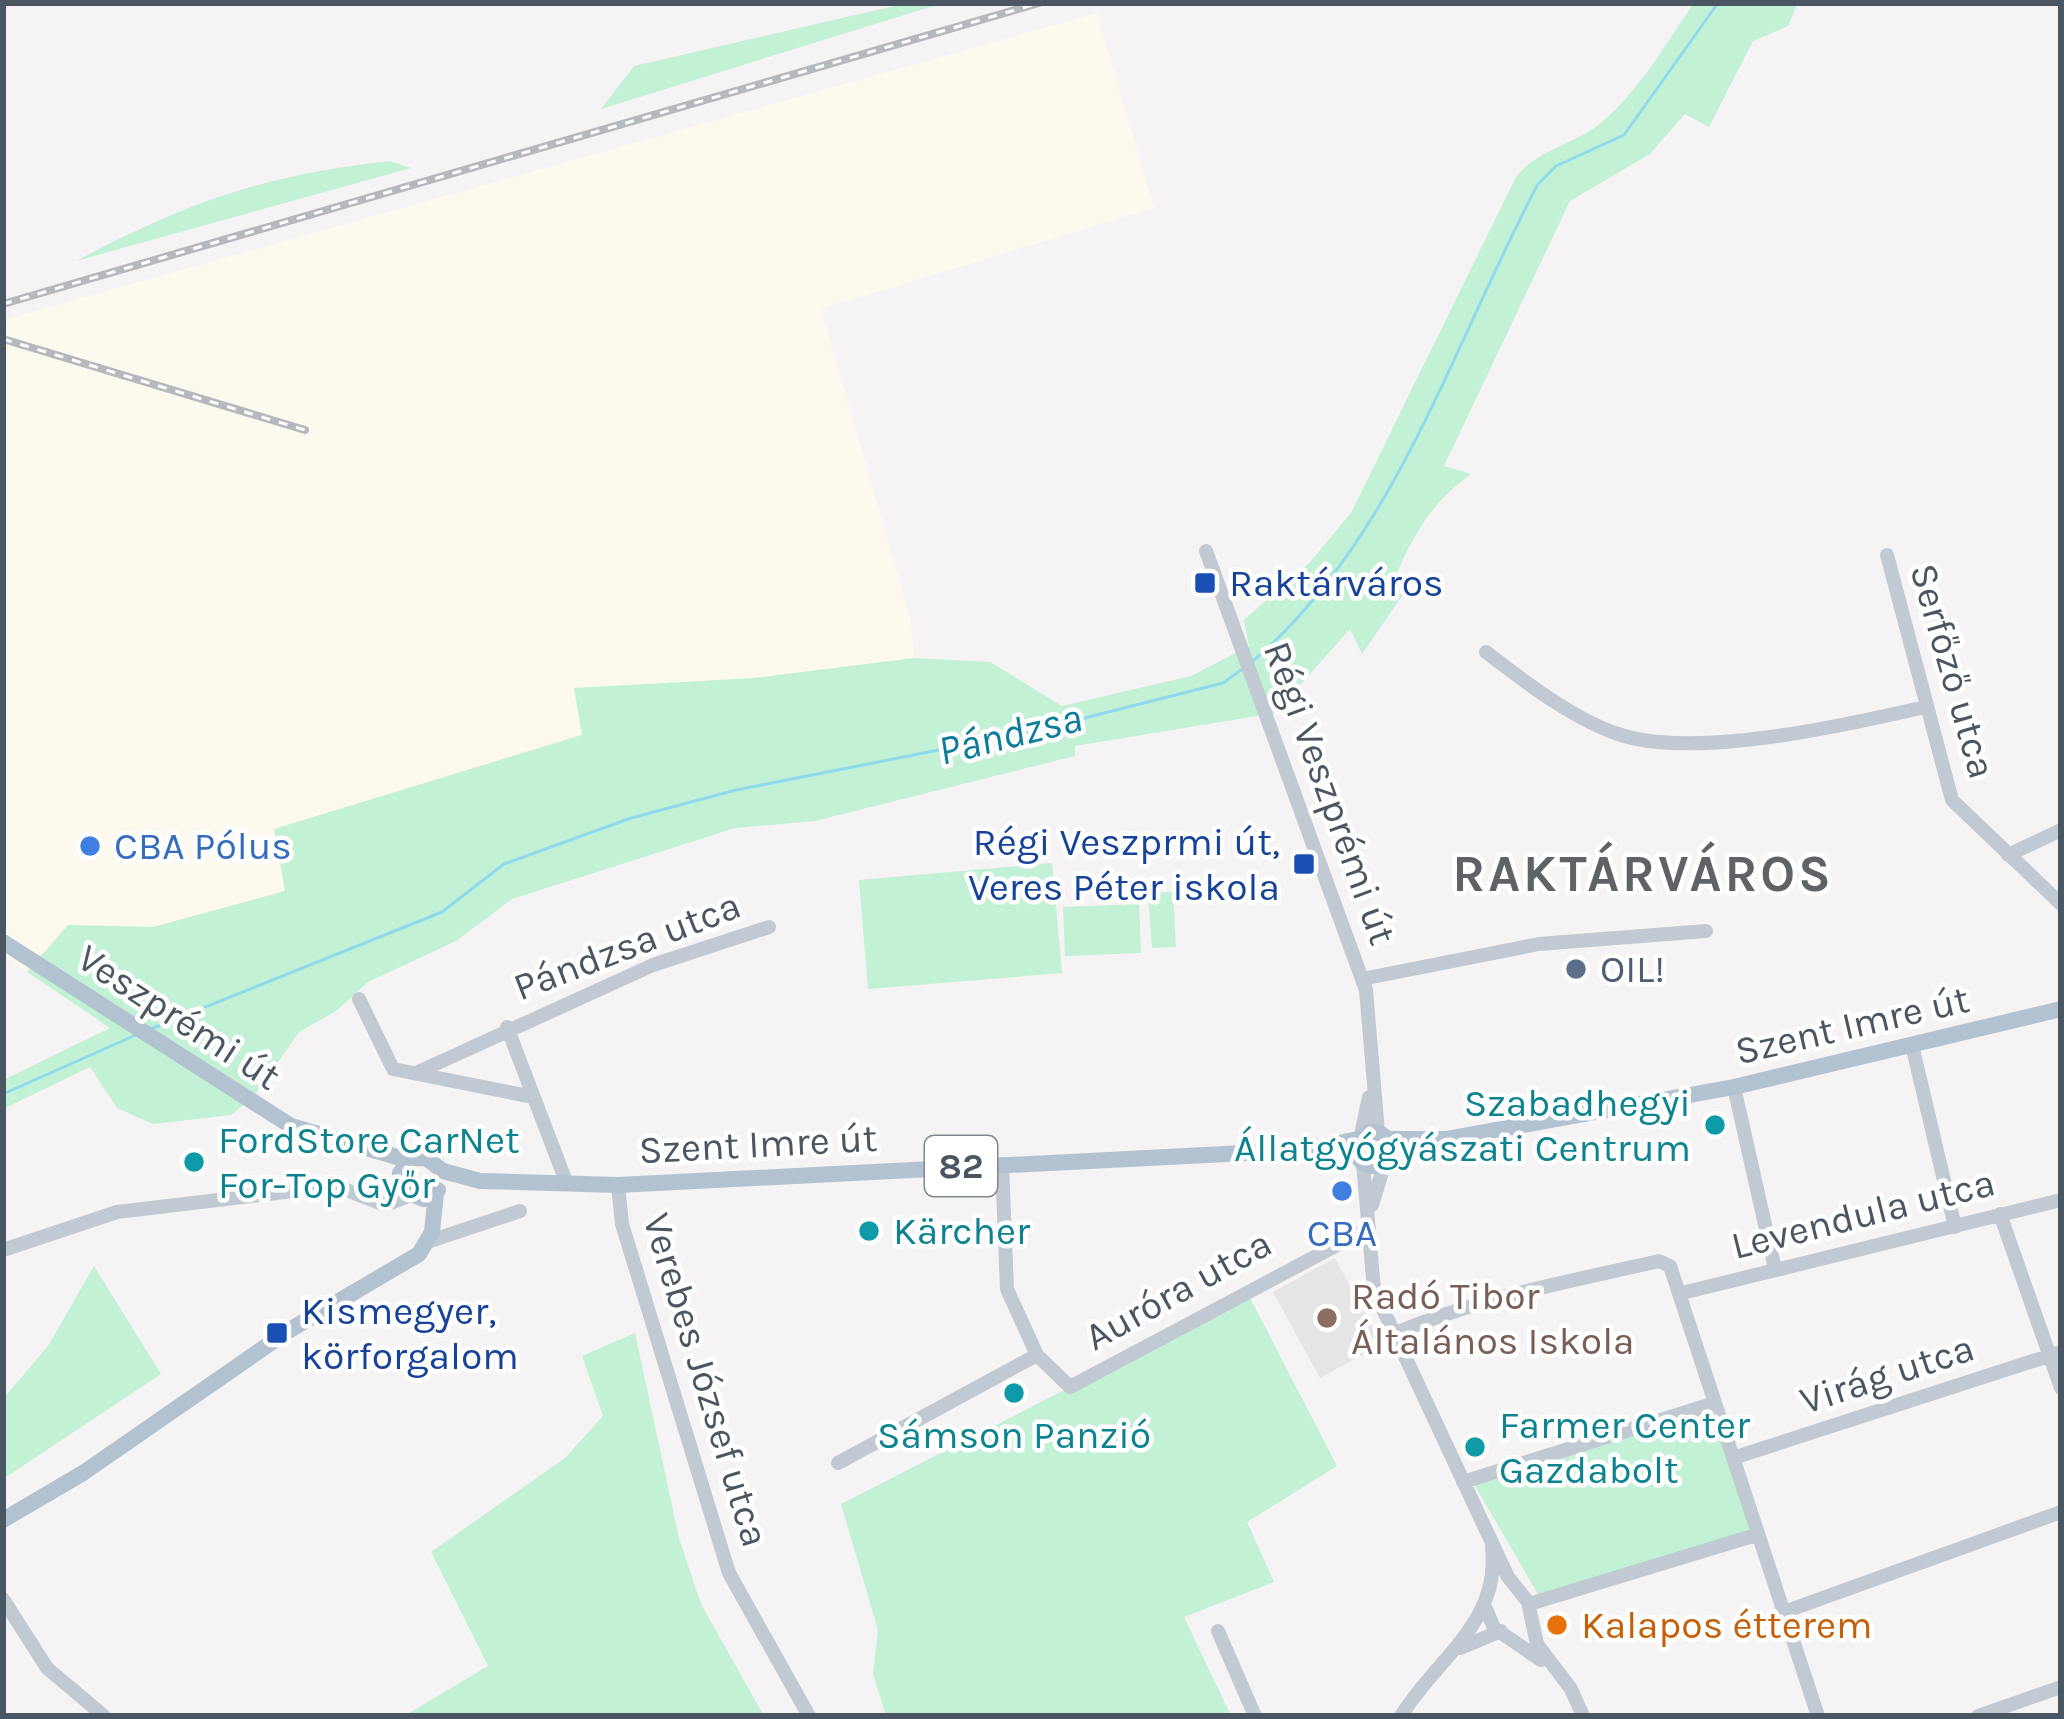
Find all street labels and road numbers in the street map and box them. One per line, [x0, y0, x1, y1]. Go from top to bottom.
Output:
street label: Serfőző utca [1900, 558, 2006, 784]
street label: Régi Veszprémi út [1254, 635, 1406, 951]
street label: Pándzsa utca [507, 882, 747, 1010]
street label: Veszprémi út [69, 934, 289, 1100]
street label: Szent Imre út [1731, 976, 1973, 1074]
street label: Szent Imre út [638, 1115, 878, 1173]
road number: 82 [925, 1136, 997, 1196]
street label: Levendula utca [1727, 1159, 1999, 1269]
street label: Verebes József utca [633, 1208, 779, 1552]
street label: Auróra utca [1077, 1220, 1279, 1360]
street label: Virág utca [1794, 1324, 1980, 1424]

